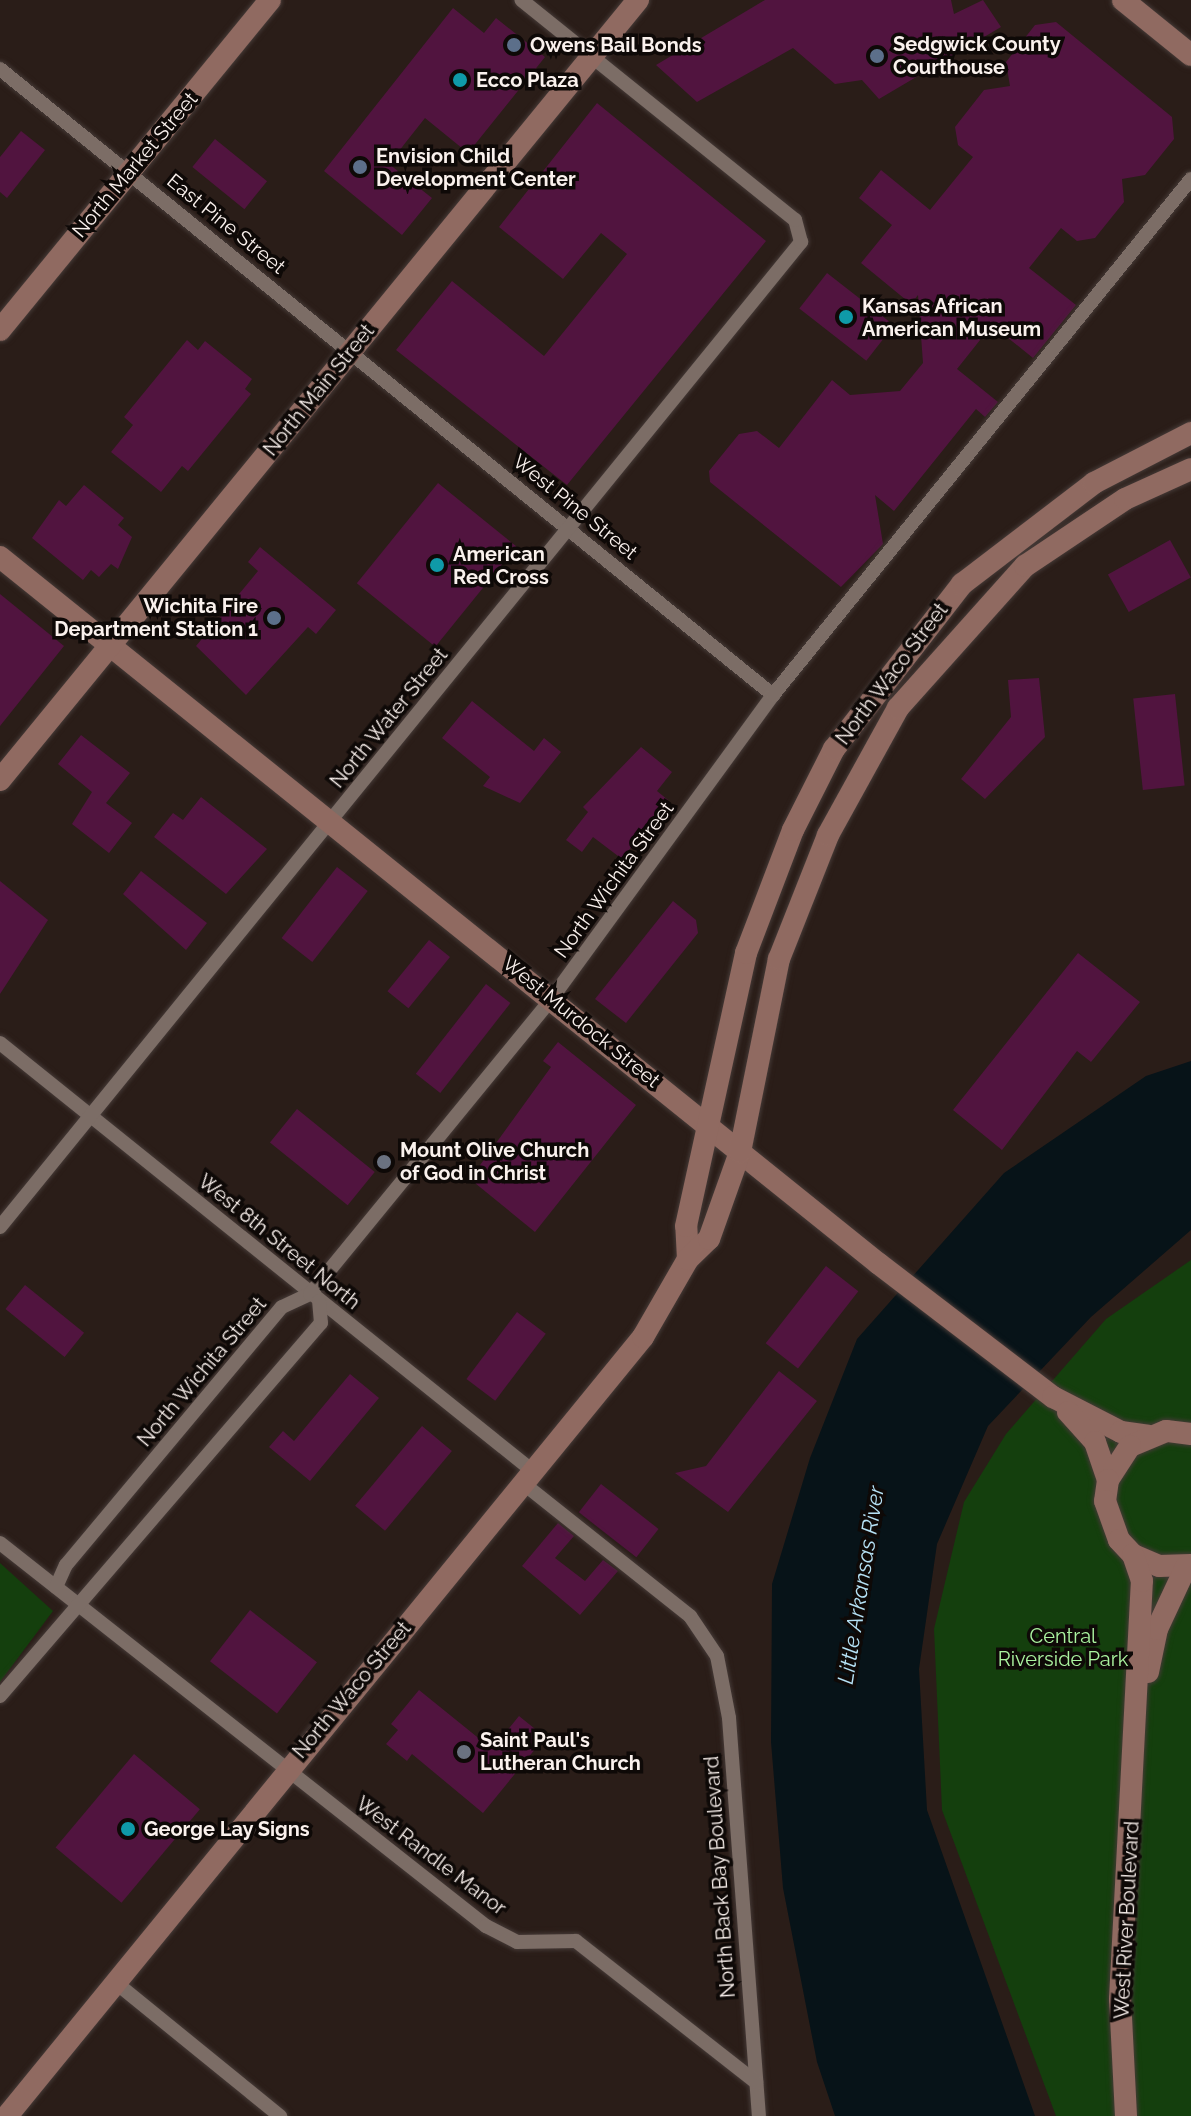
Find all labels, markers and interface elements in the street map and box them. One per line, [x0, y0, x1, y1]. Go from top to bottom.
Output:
place label: Sedgwick County Courthouse [893, 32, 1061, 79]
place label: Owens Bail Bonds [530, 33, 702, 57]
marker: Owens Bail Bonds [505, 36, 523, 54]
marker: Sedgwick County Courthouse [868, 47, 886, 65]
place label: Ecco Plaza [476, 68, 579, 92]
marker: Ecco Plaza [451, 71, 469, 89]
street label: North Market Street [67, 88, 203, 242]
place label: Envision Child Development Center [376, 144, 576, 191]
marker: Envision Child Development Center [351, 158, 369, 176]
street label: East Pine Street [162, 169, 290, 279]
place label: Kansas African American Museum [862, 294, 1041, 341]
marker: Kansas African American Museum [837, 308, 855, 326]
street label: North Main Street [259, 319, 379, 461]
street label: West Pine Street [508, 449, 642, 565]
place label: American Red Cross [453, 542, 549, 589]
marker: American Red Cross [428, 556, 446, 574]
place label: Wichita Fire Department Station 1 [54, 594, 258, 641]
street label: North Waco Street [831, 598, 953, 750]
marker: Wichita Fire Department Station 1 [265, 609, 283, 627]
street label: North Water Street [325, 643, 453, 793]
street label: North Wichita Street [549, 797, 679, 963]
street label: West Murdock Street [498, 951, 664, 1093]
place label: Mount Olive Church of God in Christ [400, 1138, 589, 1185]
marker: Mount Olive Church of God in Christ [375, 1153, 393, 1171]
street label: West 8th Street North [193, 1169, 365, 1315]
street label: North Wichita Street [132, 1292, 272, 1452]
water label: Little Arkansas River [832, 1484, 890, 1686]
street label: North Waco Street [288, 1617, 416, 1763]
park label: Central Riverside Park [998, 1625, 1128, 1672]
place label: Saint Paul's Lutheran Church [480, 1728, 641, 1775]
marker: Saint Paul's Lutheran Church [455, 1743, 473, 1761]
street label: North Back Bay Boulevard [700, 1755, 740, 1999]
street label: West Randle Manor [351, 1792, 511, 1920]
place label: George Lay Signs [144, 1817, 310, 1841]
marker: George Lay Signs [119, 1820, 137, 1838]
street label: West River Boulevard [1110, 1820, 1144, 2020]

